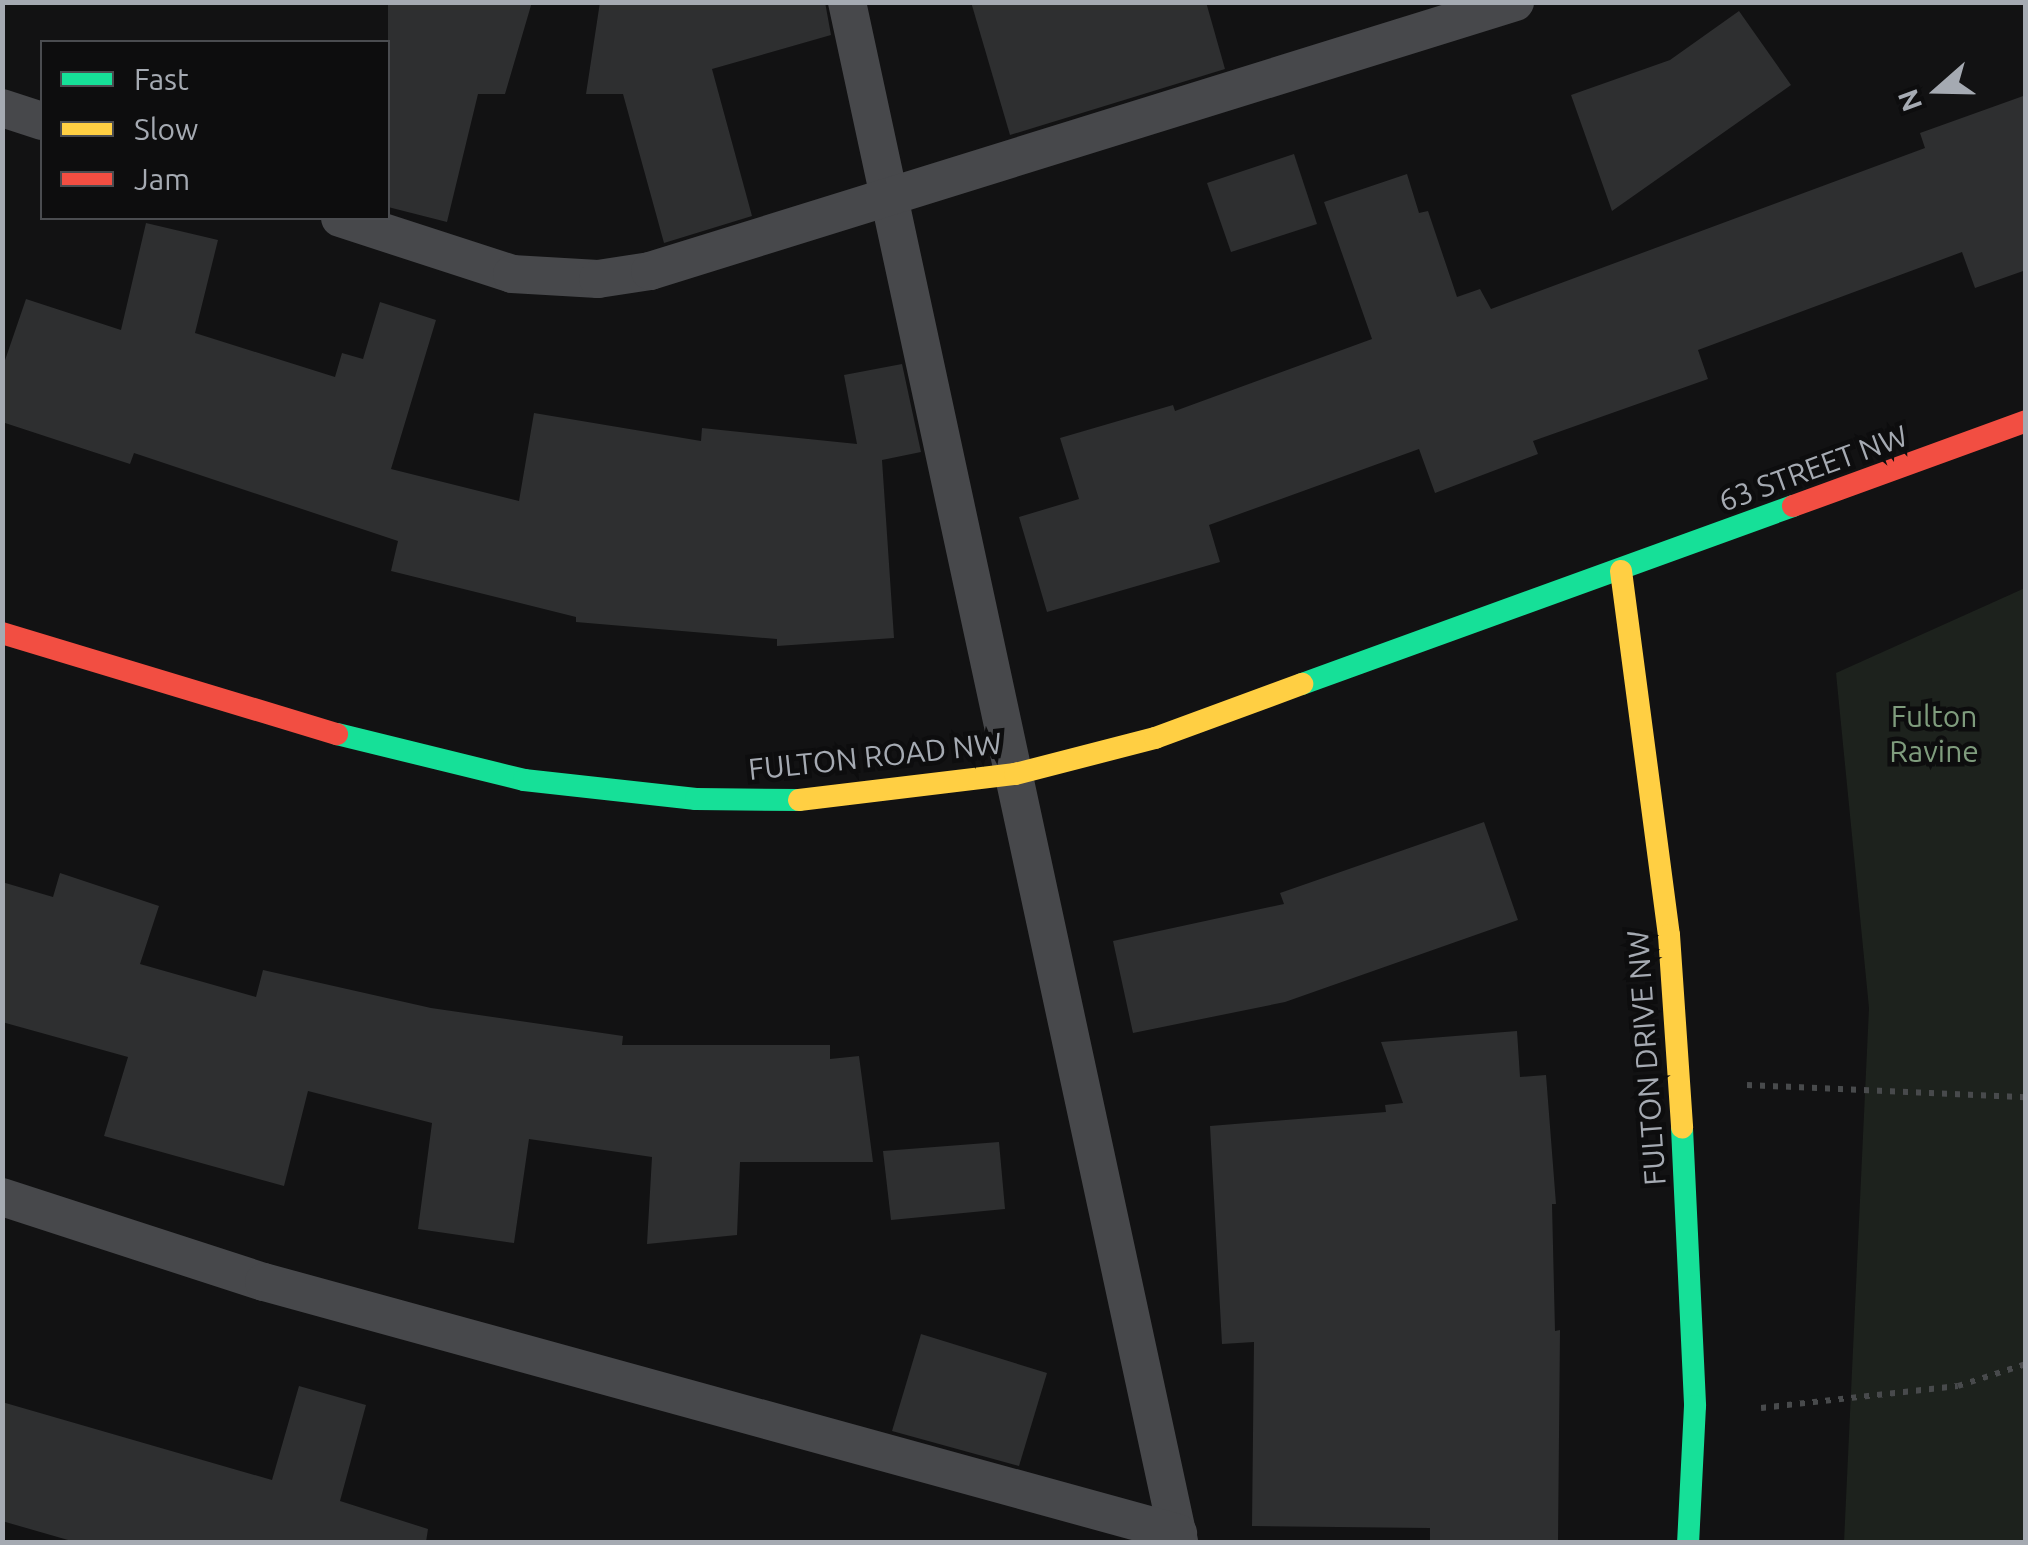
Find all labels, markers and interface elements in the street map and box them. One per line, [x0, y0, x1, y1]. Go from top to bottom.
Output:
legend [40, 40, 390, 220]
north arrow [1888, 40, 1988, 140]
text: Fast [134, 62, 189, 96]
text: N [1891, 85, 1927, 116]
text: Slow [134, 112, 198, 146]
text: Jam [134, 162, 190, 196]
street label: 63 STREET NW [1714, 417, 1912, 519]
park label: Fulton Ravine [1889, 698, 1979, 768]
street label: FULTON ROAD NW [746, 725, 1004, 787]
street label: FULTON DRIVE NW [1619, 929, 1673, 1187]

